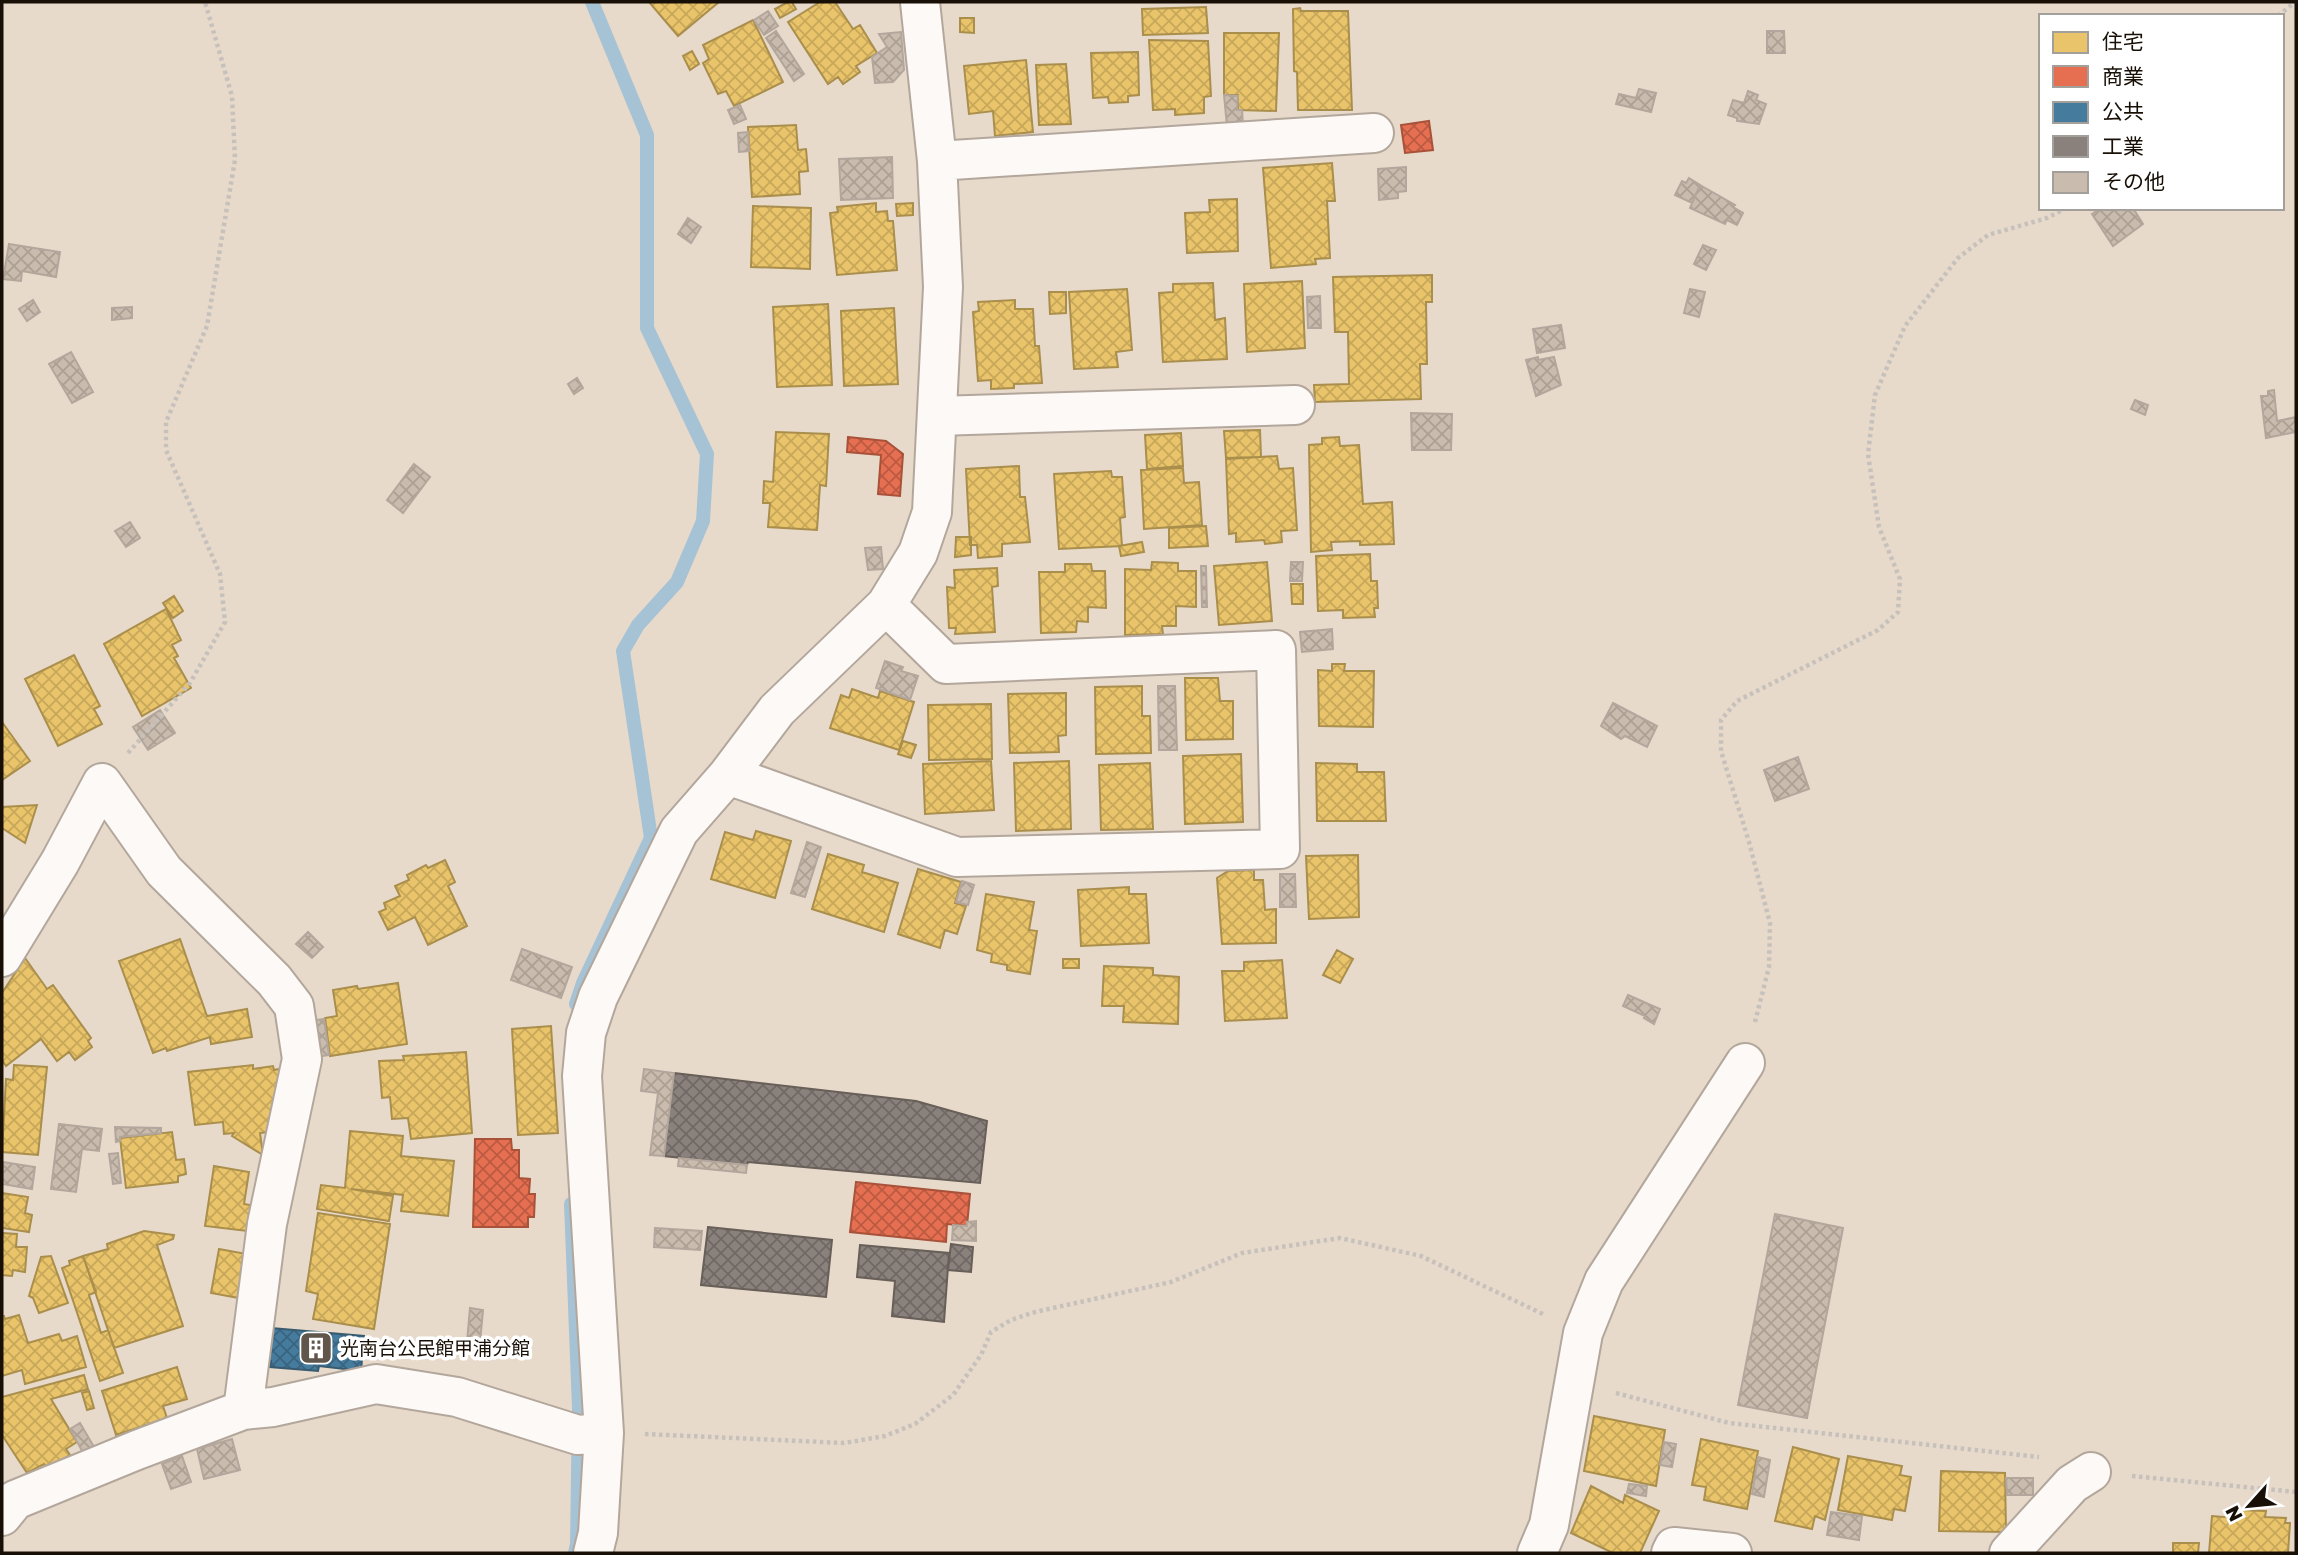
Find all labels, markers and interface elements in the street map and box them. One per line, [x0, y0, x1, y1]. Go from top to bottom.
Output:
legend [2039, 14, 2284, 210]
text: 住宅 [2102, 28, 2144, 54]
text: 商業 [2102, 63, 2144, 89]
text: 公共 [2102, 98, 2144, 124]
text: 工業 [2102, 133, 2144, 159]
text: その他 [2102, 168, 2165, 194]
building icon: 光南台公民館甲浦分館 [297, 1329, 335, 1367]
place label: 光南台公民館甲浦分館 [340, 1336, 530, 1359]
north arrow [2214, 1471, 2284, 1541]
text: N [2220, 1502, 2247, 1526]

